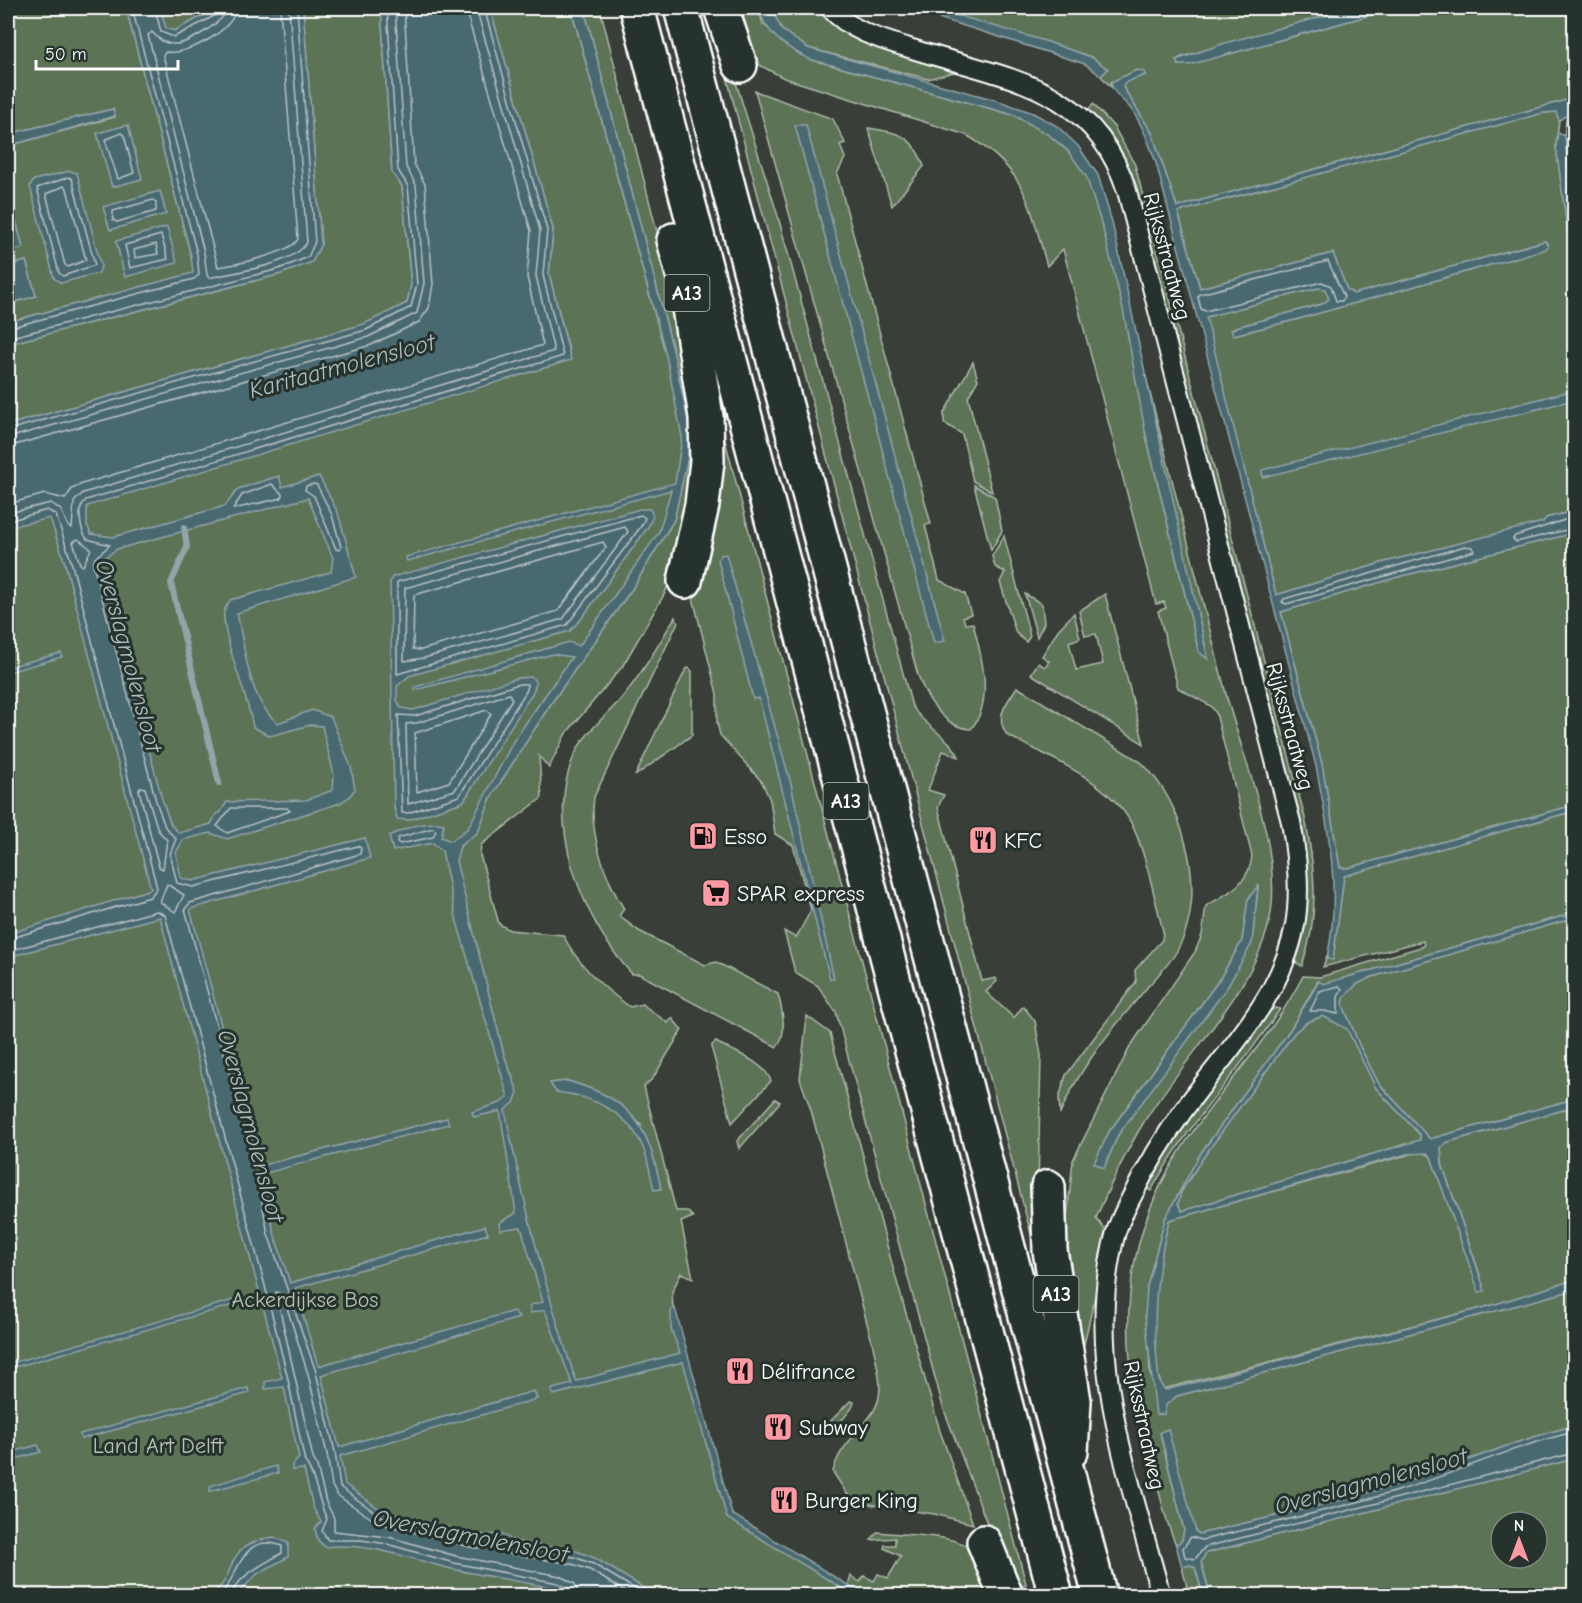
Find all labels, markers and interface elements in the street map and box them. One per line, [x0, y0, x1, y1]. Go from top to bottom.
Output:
scale bar [36, 33, 178, 71]
text: 50 m [45, 44, 87, 65]
street label: Rijksstraatweg [1137, 189, 1197, 323]
road number: A13 [664, 275, 710, 311]
water label: Karitaatmolensloot [246, 327, 439, 404]
water label: Overslagmolensloot [90, 557, 169, 757]
street label: Rijksstraatweg [1260, 659, 1320, 793]
road number: A13 [824, 783, 868, 819]
fuel station icon: Esso [687, 820, 719, 852]
place label: Esso [724, 824, 767, 850]
restaurant icon: KFC [967, 824, 999, 856]
place label: KFC [1004, 828, 1042, 854]
supermarket icon: SPAR express [700, 877, 732, 909]
place label: SPAR express [737, 881, 865, 907]
water label: Overslagmolensloot [212, 1027, 291, 1227]
road number: A13 [1034, 1276, 1078, 1312]
park label: Ackerdijkse Bos [232, 1287, 378, 1313]
restaurant icon: Délifrance [724, 1355, 756, 1387]
street label: Rijksstraatweg [1118, 1358, 1170, 1492]
place label: Délifrance [761, 1359, 855, 1385]
restaurant icon: Subway [762, 1411, 794, 1443]
place label: Subway [799, 1415, 868, 1441]
park label: Land Art Delft [93, 1433, 224, 1459]
water label: Overslagmolensloot [1272, 1441, 1472, 1520]
restaurant icon: Burger King [768, 1484, 800, 1516]
place label: Burger King [805, 1488, 918, 1514]
water label: Overslagmolensloot [371, 1503, 572, 1569]
north arrow [1489, 1510, 1549, 1570]
text: N [1514, 1517, 1524, 1535]

